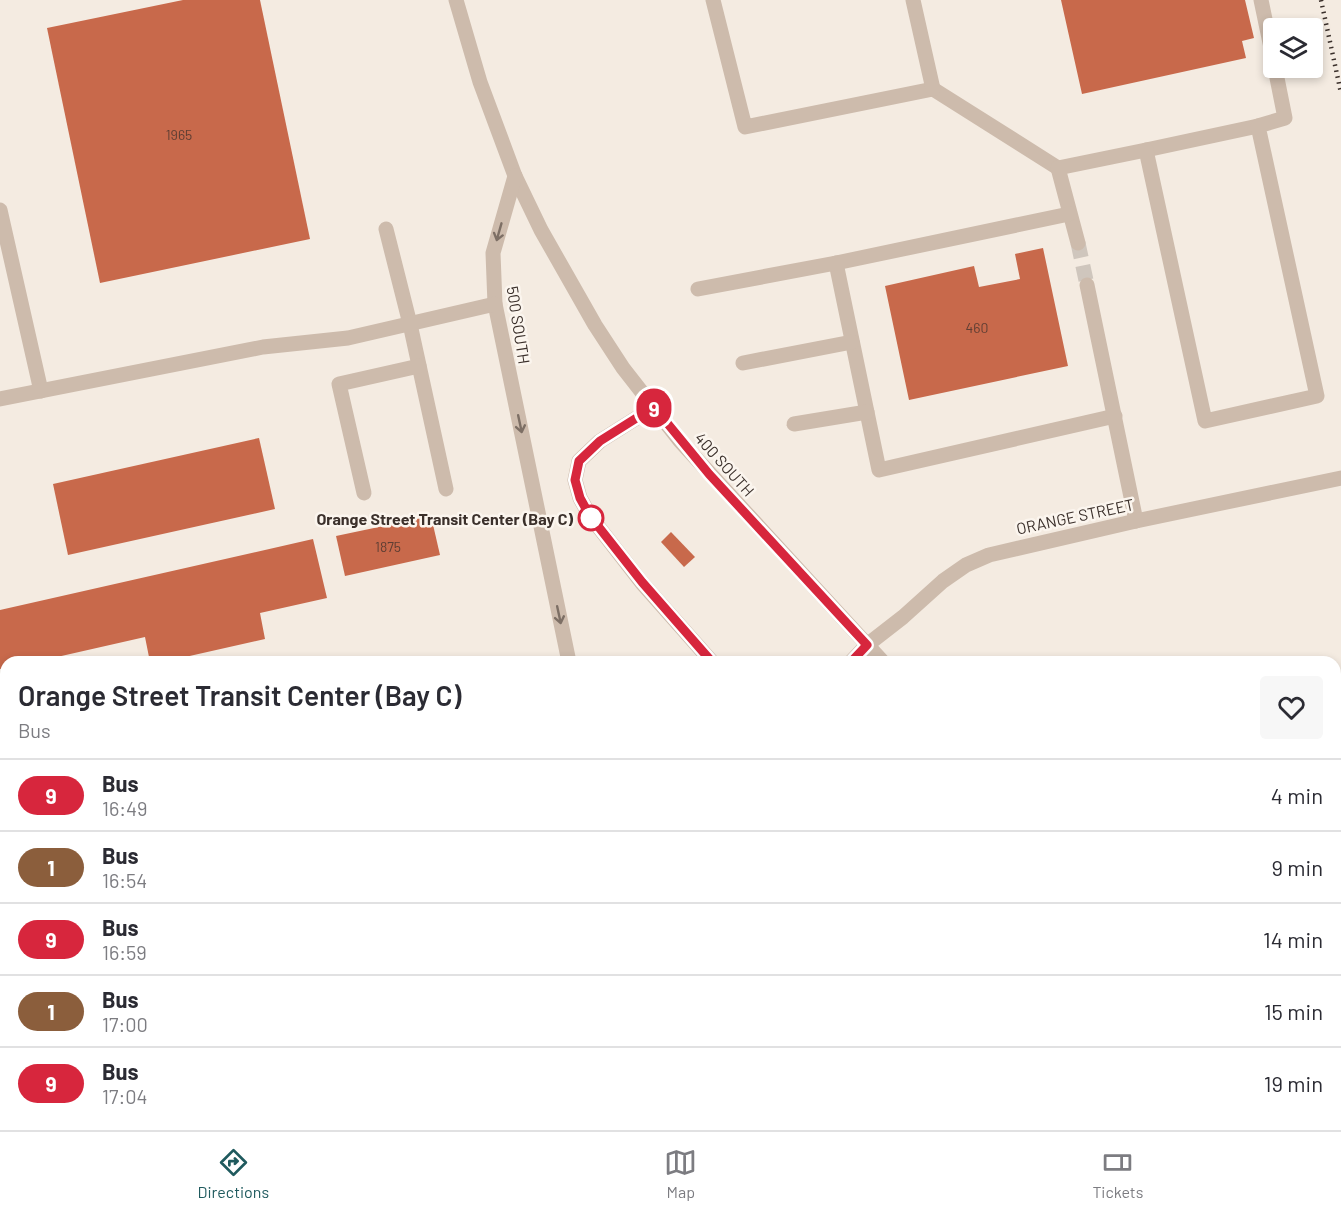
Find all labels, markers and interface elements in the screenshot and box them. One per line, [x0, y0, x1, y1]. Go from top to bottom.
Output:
map controls [1263, 18, 1323, 78]
button: layers [1263, 18, 1323, 78]
house number: 1965 [166, 126, 192, 143]
one-way arrow [493, 222, 504, 241]
street label: 500 SOUTH [503, 285, 535, 365]
house number: 460 [966, 319, 988, 336]
line badge: 9 [634, 388, 674, 428]
text: 9 [648, 396, 660, 421]
one-way arrow [514, 414, 526, 433]
street label: 400 SOUTH [691, 428, 759, 500]
street label: ORANGE STREET [1014, 494, 1136, 538]
marker: Orange Street Transit Center (Bay C) [578, 505, 604, 531]
place label: Orange Street Transit Center (Bay C) [316, 509, 573, 528]
house number: 1875 [375, 538, 401, 555]
one-way arrow [554, 605, 566, 624]
button: heart [1260, 676, 1323, 739]
text: Orange Street Transit Center (Bay C) [18, 678, 461, 712]
text: Bus [18, 718, 51, 742]
text: Bus [102, 770, 139, 796]
text: 4 min [1271, 782, 1323, 808]
text: 9 [45, 783, 57, 808]
text: 16:49 [102, 796, 148, 820]
text: Bus [102, 842, 139, 868]
text: 9 min [1271, 854, 1323, 880]
text: 1 [47, 855, 55, 880]
text: 16:54 [102, 868, 147, 892]
text: Bus [102, 914, 139, 940]
text: 14 min [1263, 926, 1323, 952]
text: 9 [45, 927, 57, 952]
text: 16:59 [102, 940, 147, 964]
text: Bus [102, 986, 139, 1012]
text: 15 min [1264, 998, 1323, 1024]
text: 1 [47, 999, 55, 1024]
text: 17:00 [102, 1012, 148, 1036]
text: Bus [102, 1058, 139, 1084]
text: 19 min [1264, 1070, 1323, 1096]
text: 9 [45, 1071, 57, 1096]
text: 17:04 [102, 1084, 148, 1108]
tab: Directions [198, 1146, 269, 1201]
tab: Map [664, 1146, 697, 1201]
tab: Tickets [1092, 1146, 1143, 1201]

